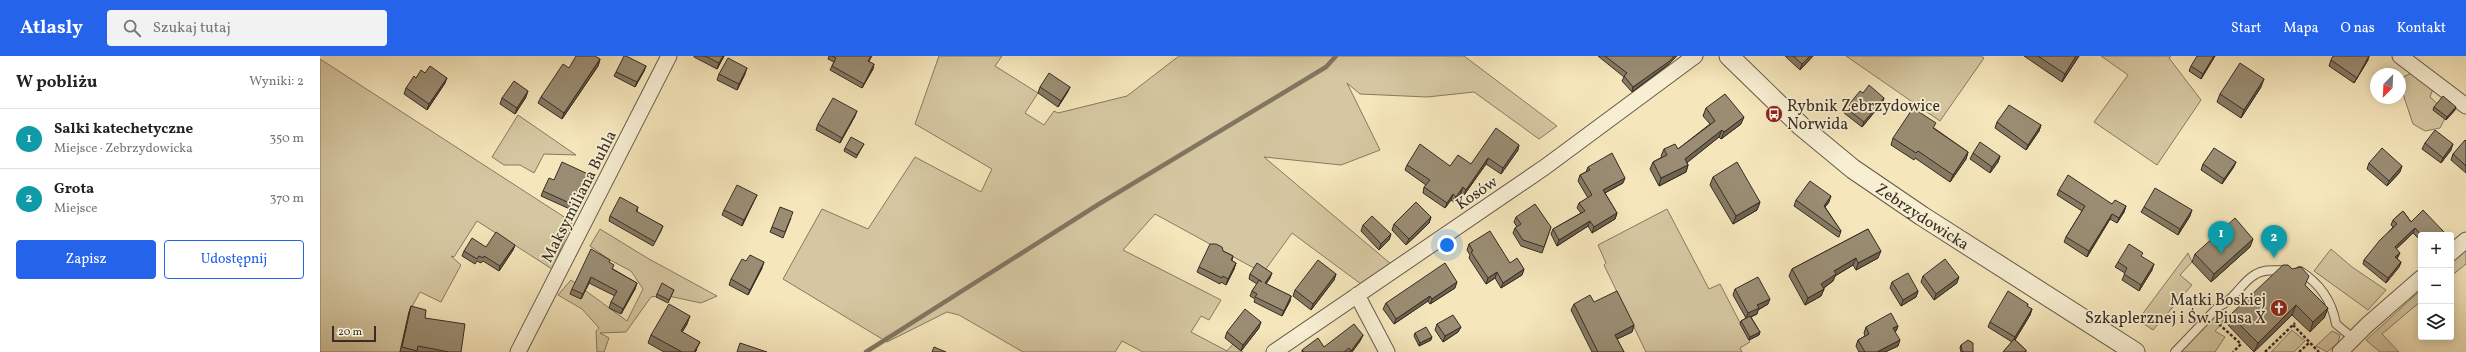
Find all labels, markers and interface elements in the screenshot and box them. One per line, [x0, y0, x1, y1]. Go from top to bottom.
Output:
search box [107, 10, 387, 46]
text: Atlasly [20, 15, 83, 41]
icon: search [121, 17, 143, 39]
text: Szukaj tutaj [153, 18, 231, 39]
text: Start [2231, 19, 2261, 38]
text: Mapa [2283, 19, 2318, 38]
text: O nas [2340, 19, 2375, 38]
text: Kontakt [2397, 19, 2446, 38]
north arrow [2370, 68, 2406, 104]
text: W pobliżu [16, 71, 97, 94]
text: Wyniki: 2 [249, 73, 304, 91]
place label: Rybnik Zebrzydowice Norwida [1787, 96, 1940, 136]
bus stop icon: Rybnik Zebrzydowice Norwida [1764, 104, 1784, 124]
text: Salki katechetyczne [54, 119, 193, 140]
street label: Maksymiliana Buhla [537, 127, 623, 267]
text: 1 [26, 130, 32, 148]
text: 350 m [269, 130, 304, 148]
text: Miejsce · Zebrzydowicka [54, 140, 193, 158]
street label: Kosów [1452, 171, 1503, 216]
text: Grota [54, 179, 94, 200]
street label: Zebrzydowicka [1871, 179, 1973, 256]
text: 2 [26, 190, 32, 208]
text: 370 m [270, 190, 304, 208]
text: Miejsce [54, 200, 97, 218]
pin: 1 [2208, 221, 2234, 254]
pin: 2 [2261, 225, 2287, 258]
map controls [2418, 232, 2454, 340]
button: + [2418, 232, 2454, 268]
your location [1437, 235, 1457, 255]
button: Zapisz [16, 240, 156, 279]
button: Udostępnij [164, 240, 304, 279]
button: − [2418, 268, 2454, 304]
place label: Matki Boskiej Szkaplerznej i Św. Piusa X [2085, 290, 2266, 330]
church icon: Matki Boskiej Szkaplerznej i Św. Piusa X [2269, 298, 2289, 318]
button: layers [2418, 304, 2454, 340]
scale bar [332, 324, 376, 343]
text: 20 m [338, 325, 362, 340]

